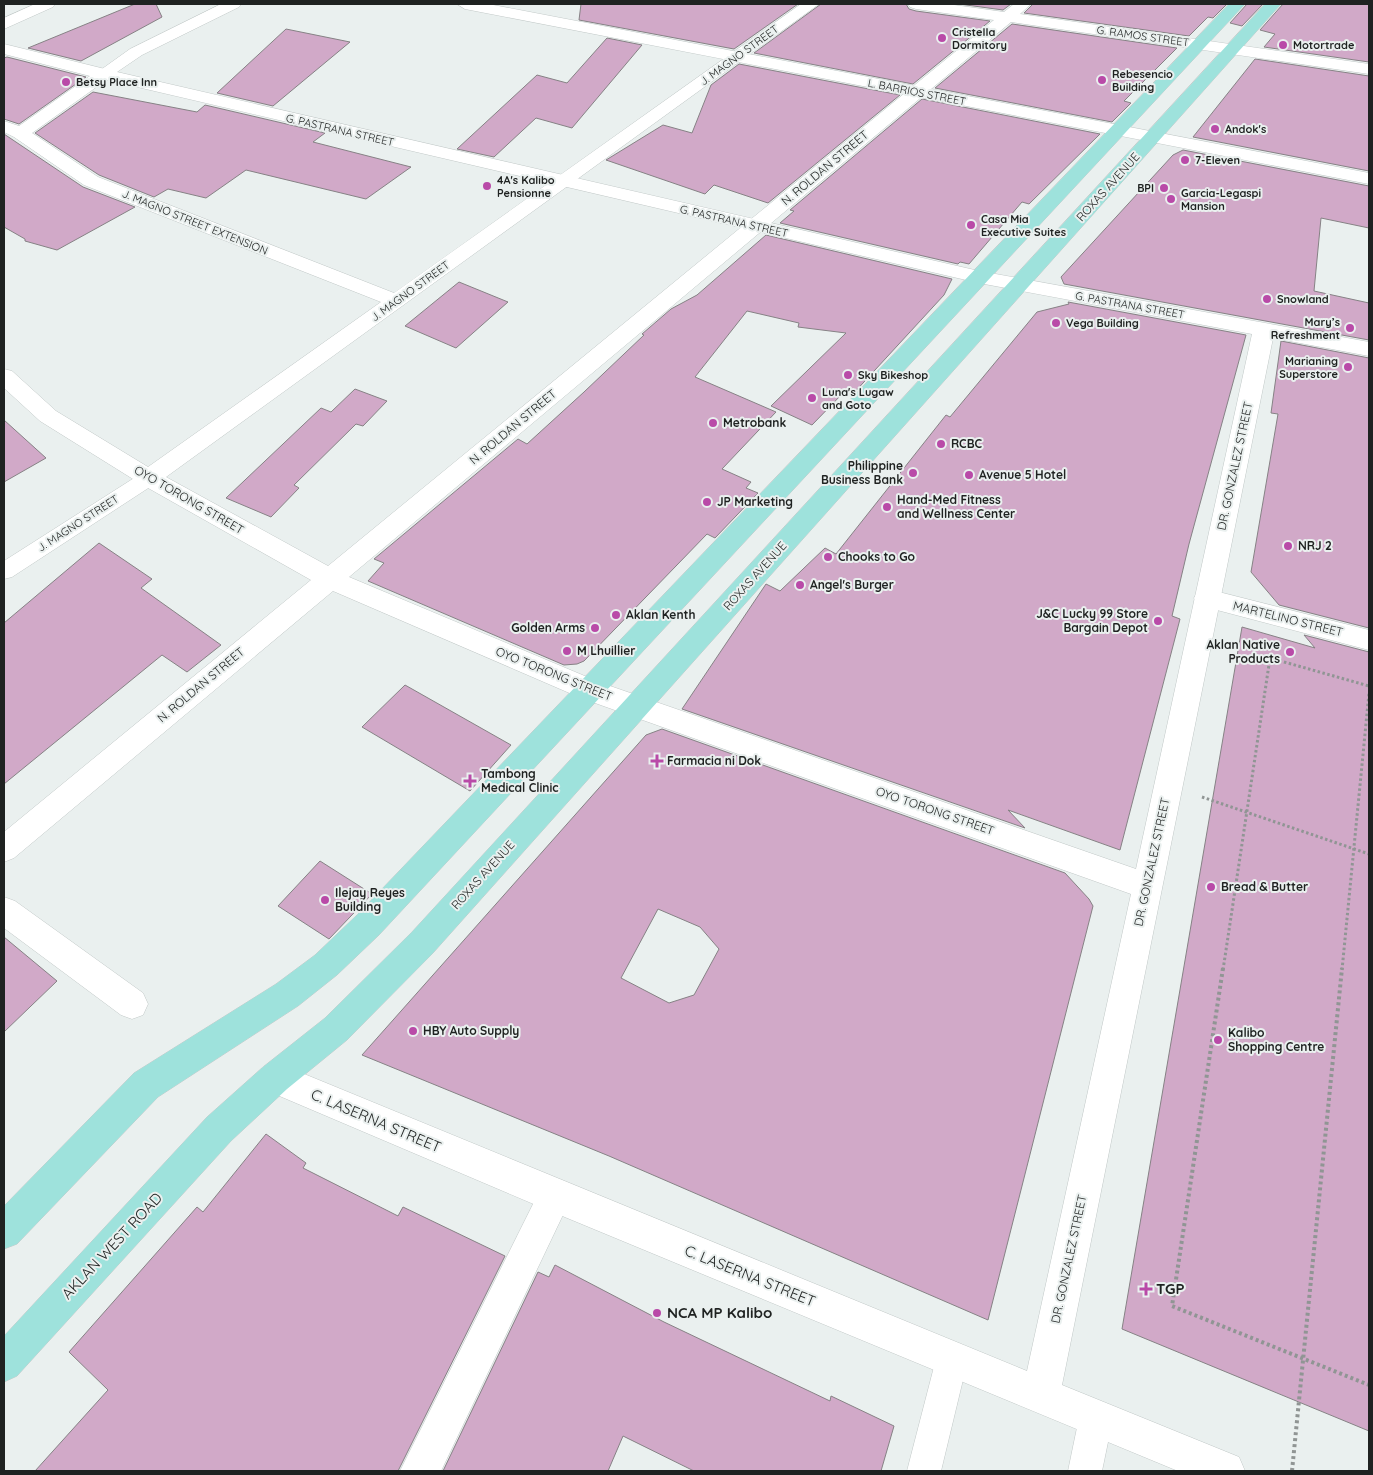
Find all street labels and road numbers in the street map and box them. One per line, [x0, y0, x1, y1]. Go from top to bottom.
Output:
street label: J. MAGNO STREET [697, 22, 781, 88]
street label: G. RAMOS STREET [1096, 23, 1190, 49]
street label: L. BARRIOS STREET [867, 76, 968, 108]
street label: G. PASTRANA STREET [285, 111, 396, 149]
street label: N. ROLDAN STREET [778, 127, 871, 208]
street label: ROXAS AVENUE [1073, 149, 1143, 224]
street label: J. MAGNO STREET EXTENSION [120, 186, 270, 258]
street label: G. PASTRANA STREET [679, 202, 790, 240]
street label: J. MAGNO STREET [368, 258, 452, 324]
street label: G. PASTRANA STREET [1074, 288, 1186, 322]
street label: N. ROLDAN STREET [466, 386, 559, 467]
street label: DR. GONZALEZ STREET [1214, 400, 1255, 532]
street label: OYO TORONG STREET [132, 462, 247, 537]
street label: J. MAGNO STREET [35, 491, 121, 554]
street label: ROXAS AVENUE [720, 538, 790, 613]
street label: MARTELINO STREET [1231, 598, 1345, 639]
street label: OYO TORONG STREET [494, 643, 615, 704]
street label: N. ROLDAN STREET [154, 644, 247, 725]
street label: OYO TORONG STREET [874, 783, 996, 838]
street label: DR. GONZALEZ STREET [1131, 796, 1172, 928]
street label: ROXAS AVENUE [448, 837, 518, 912]
street label: C. LASERNA STREET [308, 1085, 444, 1157]
street label: AKLAN WEST ROAD [57, 1188, 166, 1303]
street label: DR. GONZALEZ STREET [1048, 1193, 1089, 1325]
street label: C. LASERNA STREET [682, 1241, 818, 1311]

